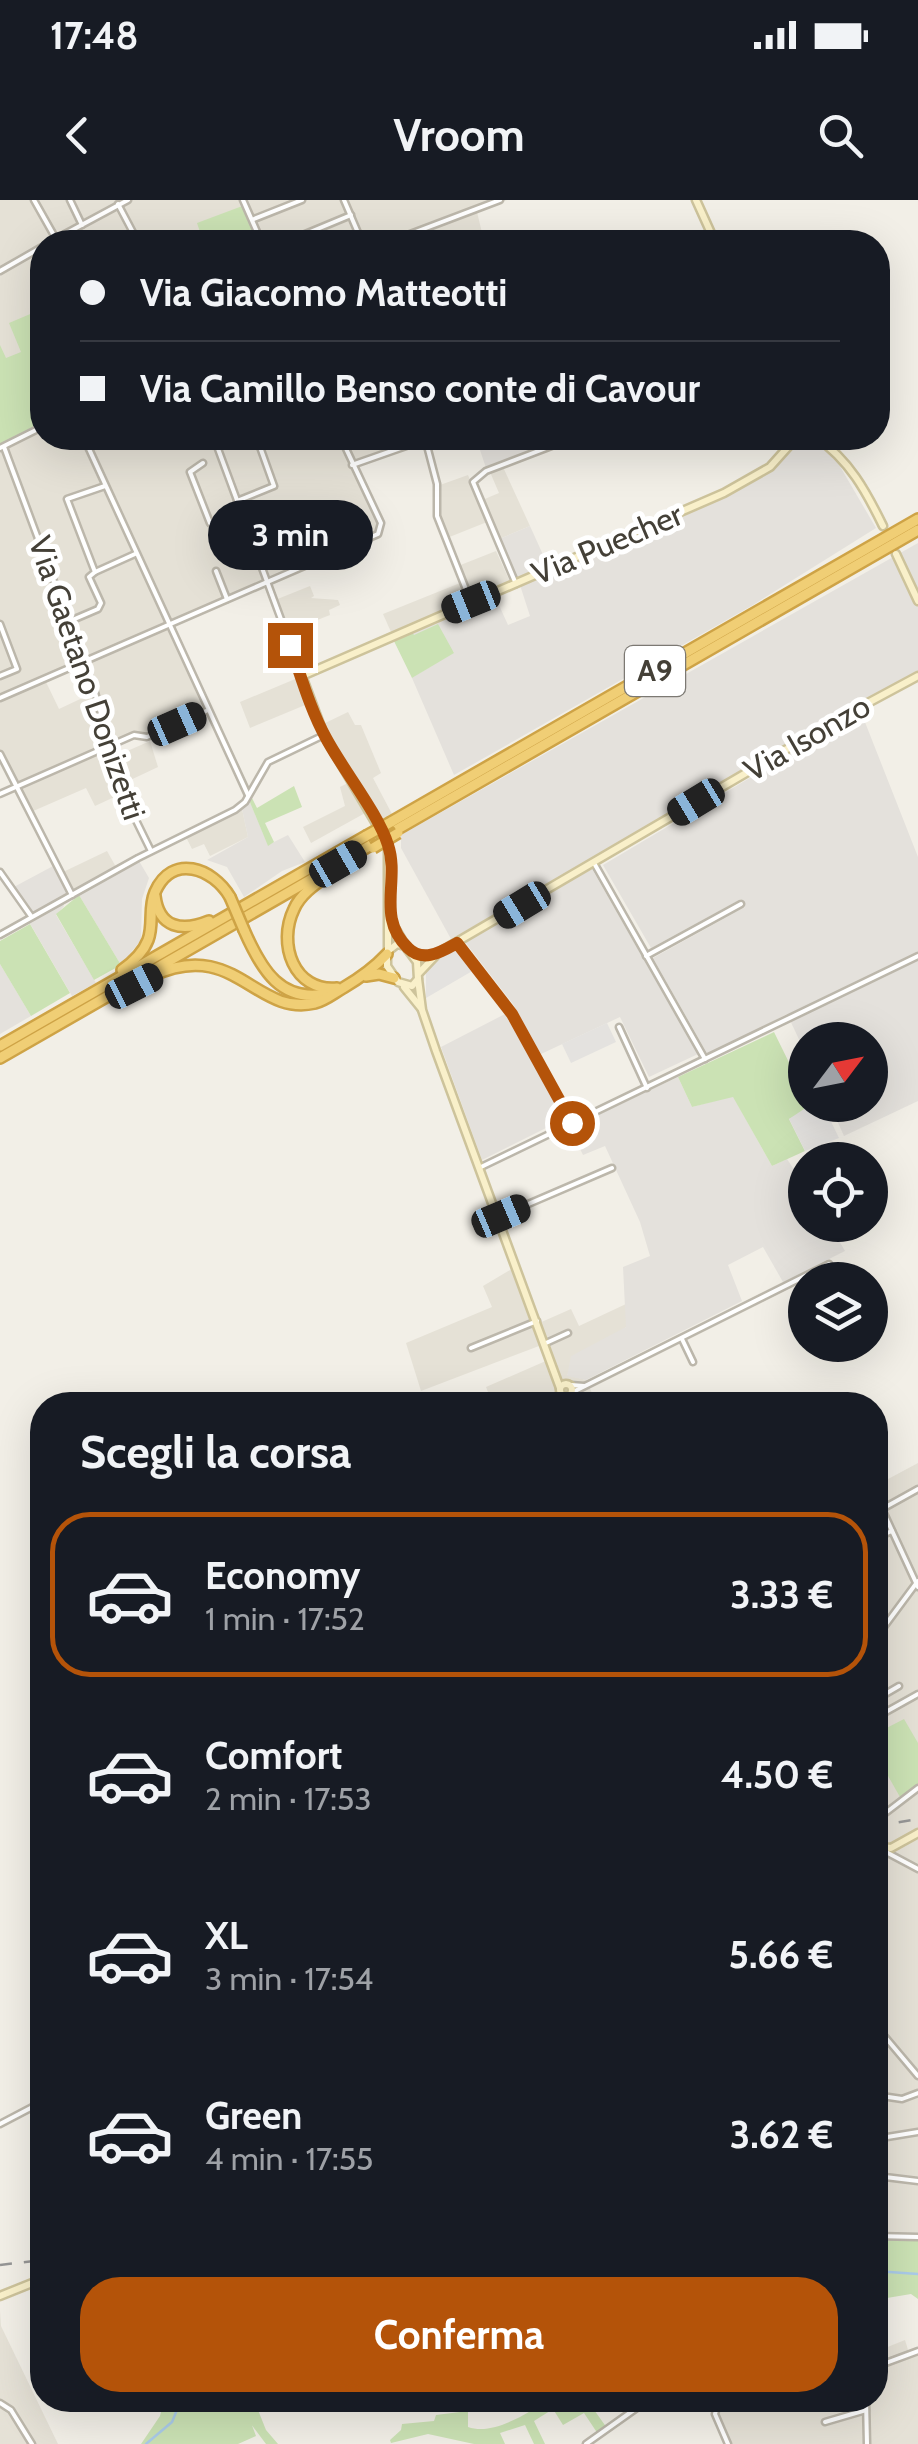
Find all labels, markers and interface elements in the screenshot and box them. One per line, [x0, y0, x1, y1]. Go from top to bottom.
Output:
text: 17:48 [50, 12, 138, 59]
icon: back [50, 108, 105, 163]
text: Vroom [393, 108, 525, 162]
icon: search [813, 108, 868, 163]
text: Via Giacomo Matteotti [140, 269, 507, 316]
text: Via Camillo Benso conte di Cavour [140, 365, 700, 412]
street label: Via Puecher [526, 494, 689, 593]
callout: 3 min [208, 500, 372, 570]
text: 3 min [252, 515, 329, 554]
street label: Via Gaetano Donizetti [21, 531, 154, 825]
car [438, 577, 504, 627]
route end [268, 623, 313, 668]
road number: A9 [625, 646, 685, 696]
street label: Via Isonzo [737, 686, 877, 789]
car [143, 698, 211, 750]
car [663, 774, 729, 830]
car [305, 836, 371, 892]
car [489, 877, 555, 933]
car [100, 959, 168, 1013]
north arrow [788, 1022, 888, 1122]
map controls [788, 1022, 888, 1362]
route start [550, 1101, 595, 1146]
button: locate [788, 1142, 888, 1242]
car [468, 1190, 534, 1242]
button: layers [788, 1262, 888, 1362]
text: Scegli la corsa [80, 1425, 352, 1479]
icon: car [85, 1550, 175, 1640]
text: Economy [205, 1552, 360, 1599]
text: 3.33 € [730, 1571, 833, 1618]
text: 1 min · 17:52 [205, 1599, 365, 1638]
icon: car [85, 1730, 175, 1820]
text: Comfort [205, 1732, 342, 1779]
text: 4.50 € [721, 1751, 833, 1798]
text: 2 min · 17:53 [205, 1779, 372, 1818]
icon: car [85, 1910, 175, 2000]
text: XL [205, 1912, 248, 1959]
text: 5.66 € [729, 1931, 833, 1978]
text: 3 min · 17:54 [205, 1959, 373, 1998]
icon: car [85, 2090, 175, 2180]
text: Green [205, 2092, 302, 2139]
text: 3.62 € [730, 2111, 833, 2158]
text: 4 min · 17:55 [205, 2139, 373, 2178]
button: Conferma [80, 2277, 838, 2392]

